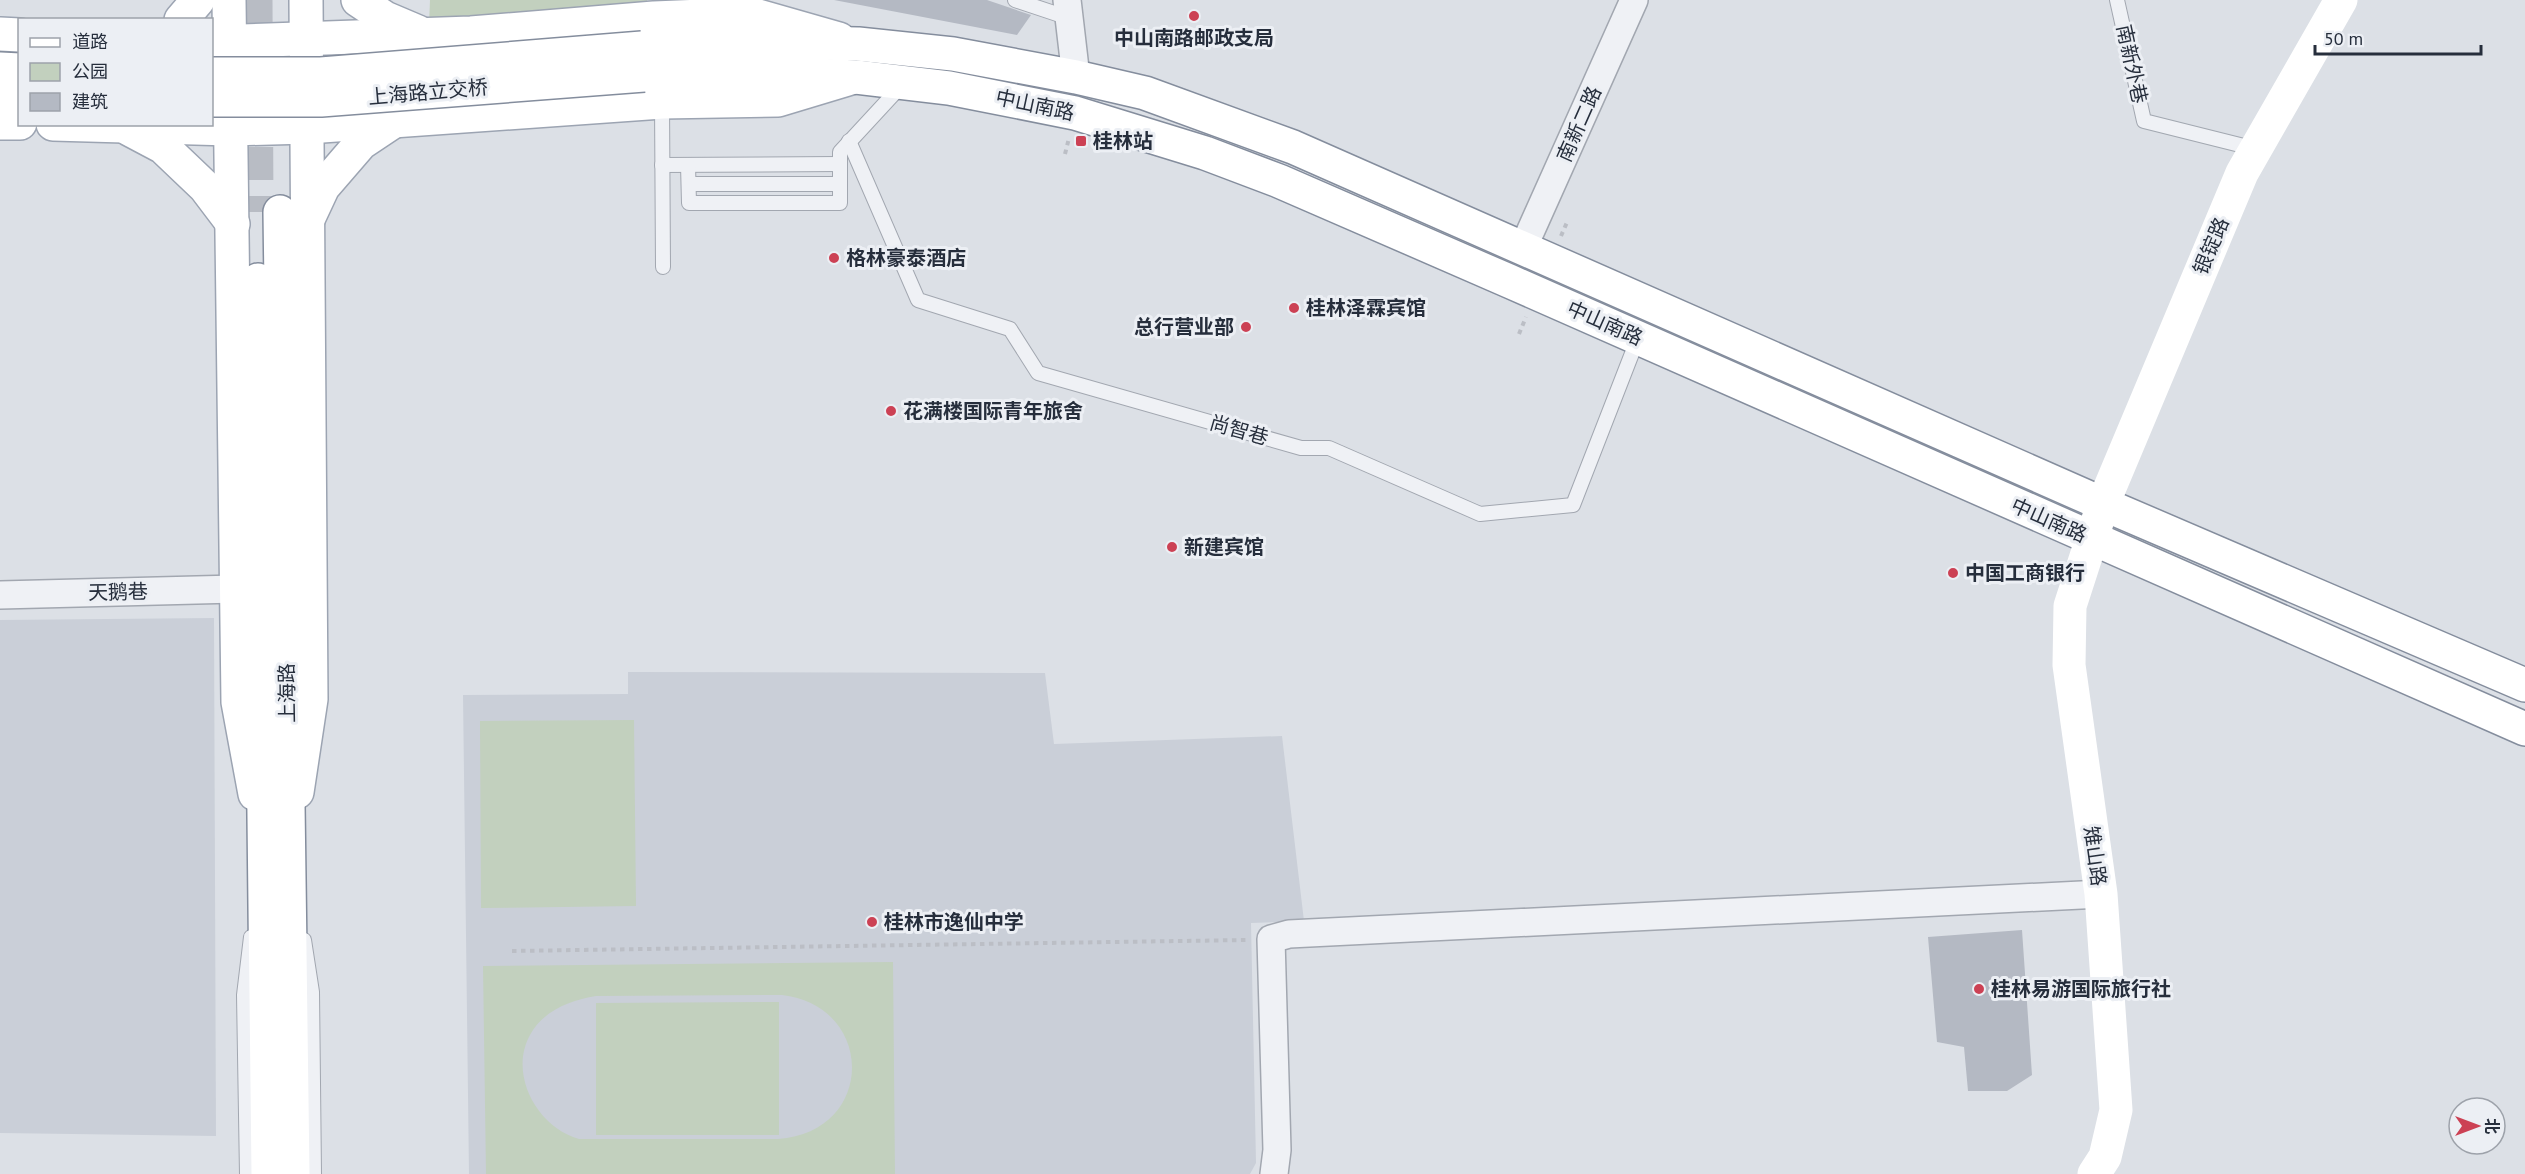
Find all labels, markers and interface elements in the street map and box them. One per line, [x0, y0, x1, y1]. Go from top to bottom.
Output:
marker: 中山南路邮政支局 [1187, 9, 1201, 23]
legend [18, 18, 213, 126]
scale bar [2315, 18, 2482, 56]
street label: 南新外巷 [2111, 22, 2153, 106]
place label: 中山南路邮政支局 [1114, 25, 1274, 51]
text: 50 m [2324, 27, 2363, 50]
text: 道路 [72, 30, 108, 53]
text: 公园 [72, 60, 108, 83]
street label: 上海路立交桥 [367, 74, 489, 110]
street label: 南新二路 [1551, 82, 1607, 166]
street label: 中山南路 [993, 84, 1077, 126]
text: 建筑 [72, 90, 108, 113]
place label: 桂林站 [1093, 128, 1153, 154]
marker: 桂林站 [1074, 134, 1088, 148]
street label: 银锭路 [2187, 213, 2235, 279]
place label: 格林豪泰酒店 [846, 245, 966, 271]
marker: 格林豪泰酒店 [827, 251, 841, 265]
place label: 桂林泽霖宾馆 [1306, 295, 1426, 321]
street label: 中山南路 [1563, 295, 1647, 351]
marker: 桂林泽霖宾馆 [1287, 301, 1301, 315]
place label: 总行营业部 [1134, 314, 1234, 340]
marker: 总行营业部 [1239, 320, 1253, 334]
place label: 花满楼国际青年旅舍 [903, 398, 1083, 424]
marker: 花满楼国际青年旅舍 [884, 404, 898, 418]
street label: 尚智巷 [1207, 409, 1271, 451]
street label: 中山南路 [2007, 492, 2091, 548]
place label: 新建宾馆 [1184, 534, 1264, 560]
marker: 新建宾馆 [1165, 540, 1179, 554]
place label: 中国工商银行 [1965, 560, 2085, 586]
marker: 中国工商银行 [1946, 566, 1960, 580]
street label: 天鹅巷 [88, 578, 148, 606]
street label: 上海路 [273, 663, 301, 723]
street label: 雉山路 [2078, 824, 2112, 888]
place label: 桂林市逸仙中学 [884, 909, 1024, 935]
marker: 桂林市逸仙中学 [865, 915, 879, 929]
place label: 桂林易游国际旅行社 [1991, 976, 2171, 1002]
marker: 桂林易游国际旅行社 [1972, 982, 1986, 996]
north arrow [2447, 1096, 2507, 1156]
text: 北 [2482, 1118, 2502, 1134]

